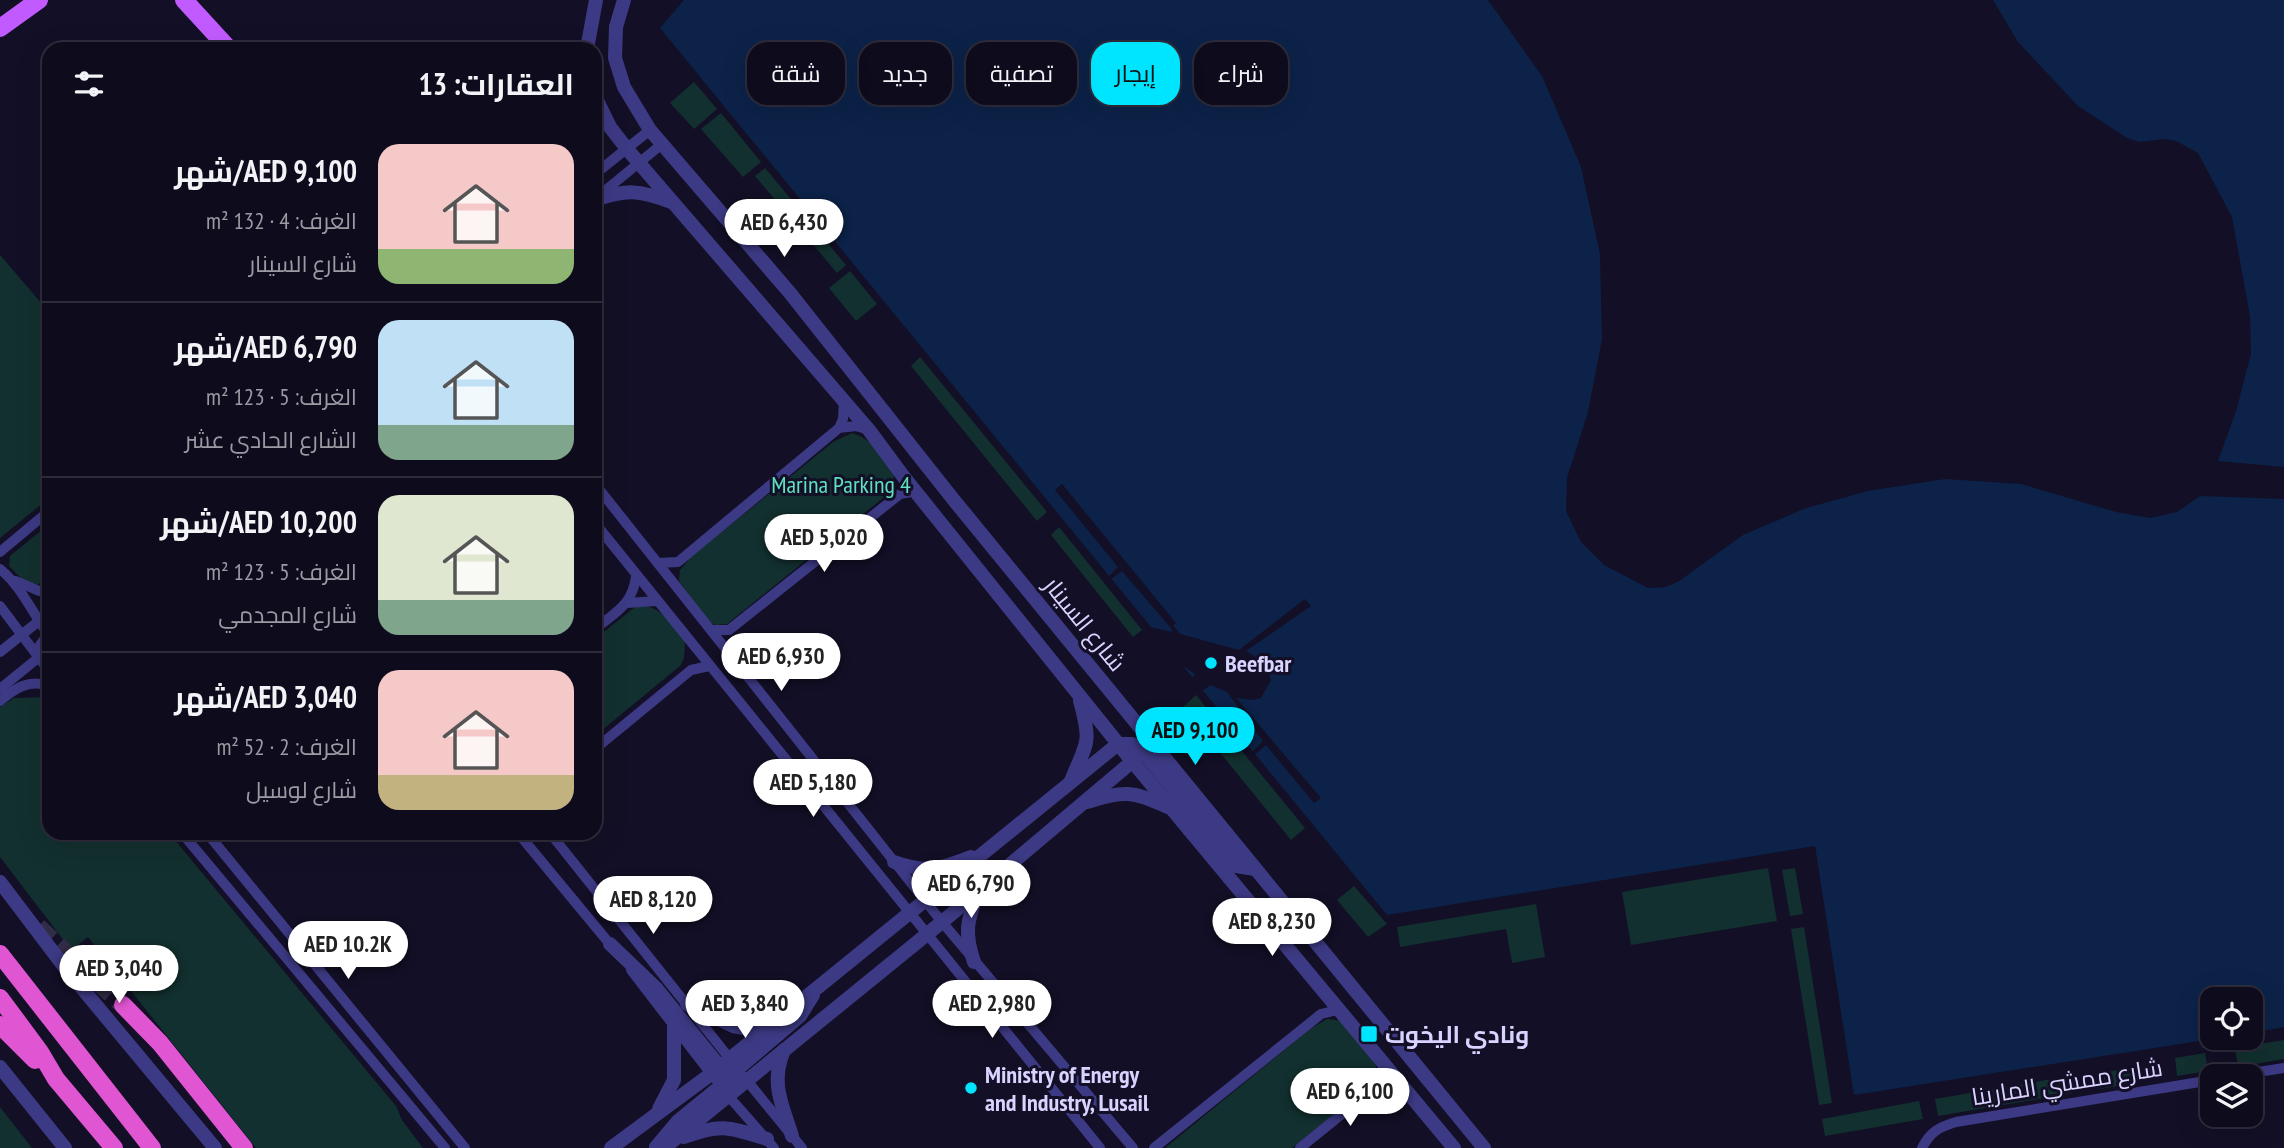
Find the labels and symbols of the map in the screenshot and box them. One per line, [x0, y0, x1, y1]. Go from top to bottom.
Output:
pin: AED 6,430 [704, 200, 864, 259]
park label: Marina Parking 4 [771, 469, 911, 500]
pin: AED 5,020 [744, 514, 904, 574]
street label: شارع السينار [1035, 569, 1133, 678]
pin: AED 6,930 [701, 634, 861, 693]
place label: Beefbar [1225, 648, 1292, 679]
marker: Beefbar [1203, 655, 1219, 671]
pin: AED 9,100 [1115, 708, 1275, 767]
pin: AED 5,180 [733, 760, 893, 819]
pin: AED 6,790 [891, 860, 1051, 920]
pin: AED 8,120 [573, 876, 733, 936]
pin: AED 8,230 [1192, 898, 1352, 958]
pin: AED 10.2K [268, 922, 428, 981]
pin: AED 3,040 [39, 946, 199, 1005]
pin: AED 3,840 [665, 981, 825, 1040]
pin: AED 2,980 [912, 981, 1072, 1040]
place label: ونادي اليخوت [1385, 1019, 1529, 1054]
marker: ونادي اليخوت [1359, 1024, 1379, 1044]
street label: شارع ممشي المارينا [1969, 1052, 2165, 1115]
place label: Ministry of Energy and Industry, Lusail [985, 1059, 1149, 1118]
pin: AED 6,100 [1270, 1068, 1430, 1128]
marker: Ministry of Energy and Industry, Lusail [963, 1080, 979, 1096]

